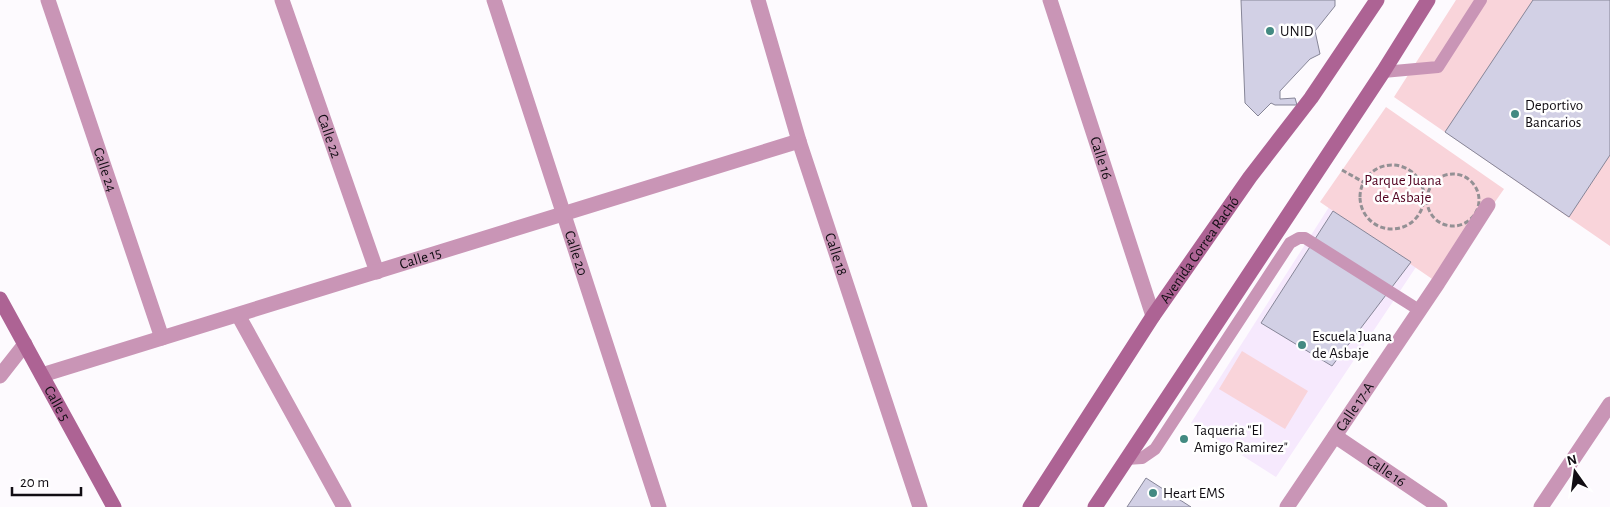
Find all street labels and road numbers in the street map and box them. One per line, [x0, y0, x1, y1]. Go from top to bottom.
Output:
street label: Calle 22 [315, 112, 344, 160]
street label: Calle 16 [1088, 135, 1115, 181]
street label: Calle 24 [91, 146, 120, 194]
street label: Avenida Correa Rachó [1157, 193, 1242, 306]
street label: Calle 20 [562, 229, 591, 277]
street label: Calle 18 [822, 231, 850, 277]
street label: Calle 15 [398, 245, 443, 272]
street label: Calle 17-A [1333, 379, 1377, 434]
street label: Calle 5 [42, 383, 73, 424]
street label: Calle 16 [1364, 452, 1409, 489]

